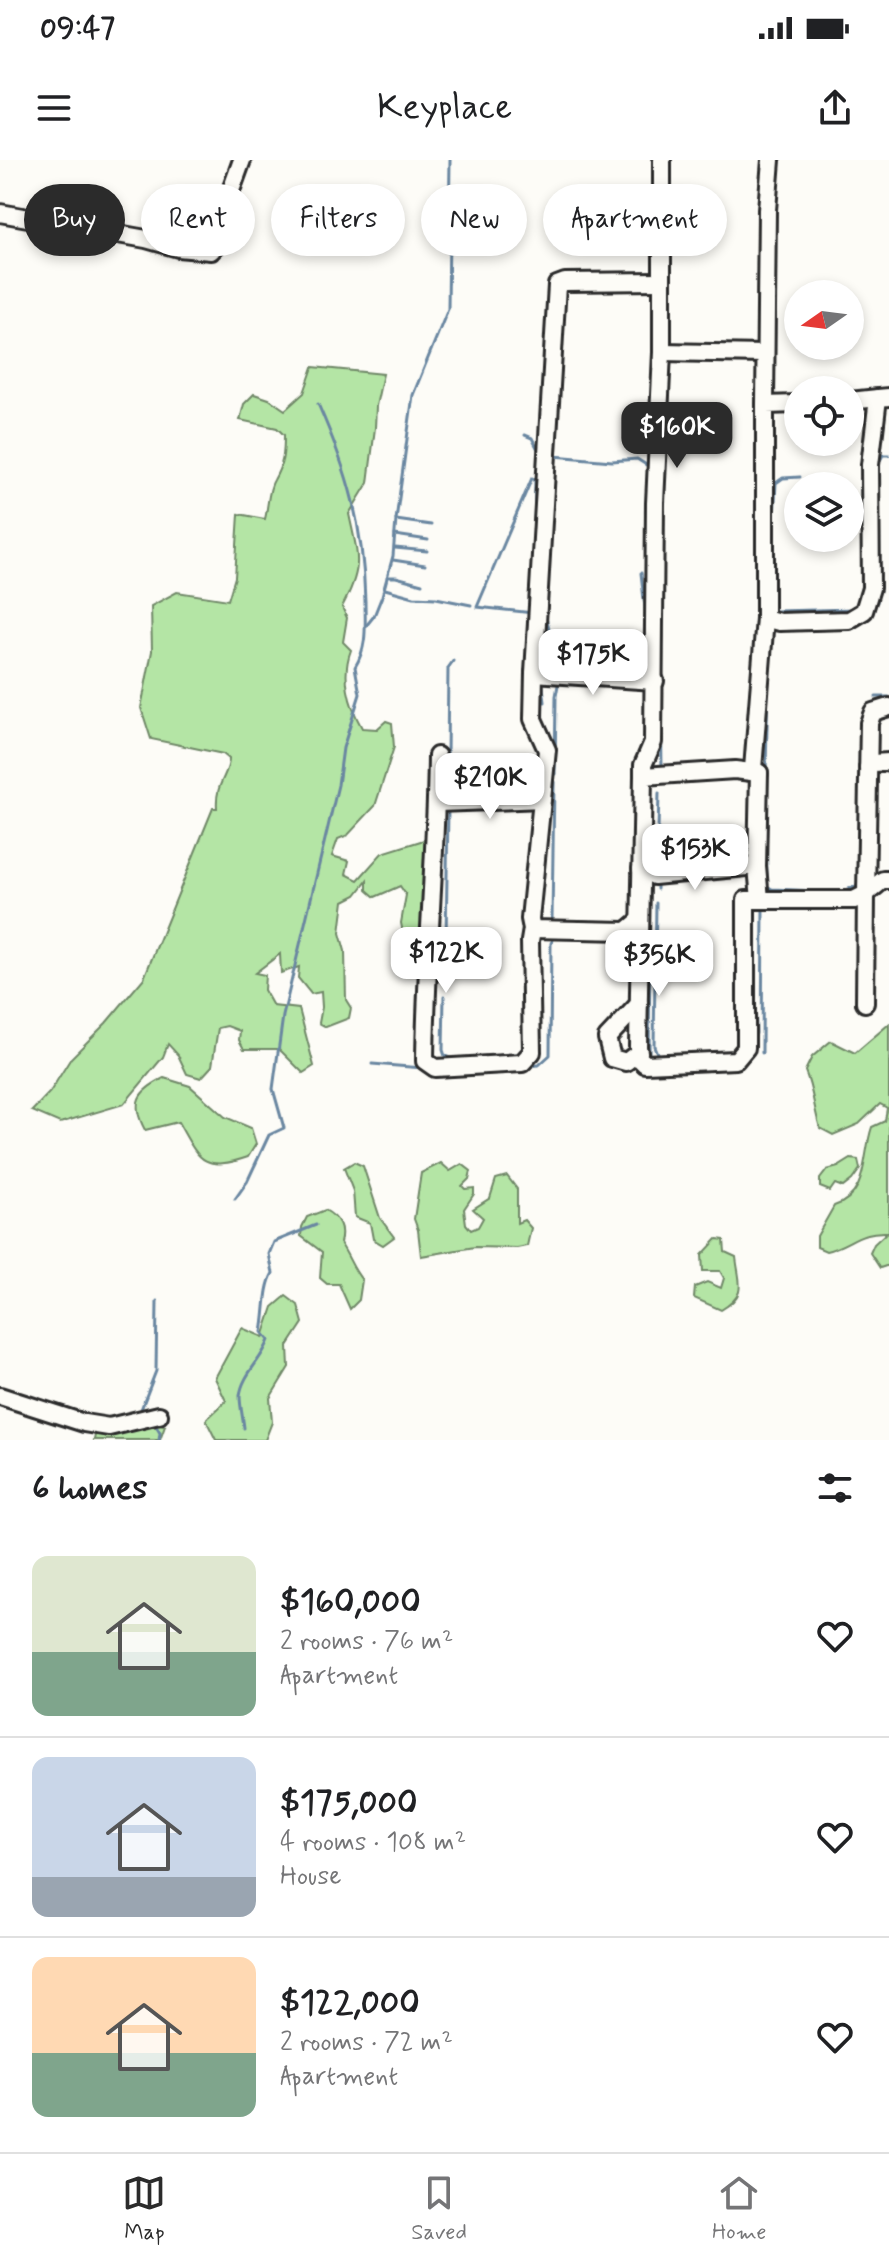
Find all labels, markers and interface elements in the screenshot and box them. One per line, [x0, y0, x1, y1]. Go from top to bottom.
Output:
text: 09:47 [40, 9, 115, 48]
text: Keyplace [377, 85, 512, 132]
icon: menu [32, 86, 76, 130]
icon: share [813, 86, 857, 130]
chip: Buy [24, 184, 125, 256]
chip: Rent [141, 184, 255, 256]
chip: Filters [271, 184, 405, 256]
chip: New [421, 184, 527, 256]
chip: Apartment [543, 184, 727, 256]
north arrow [784, 280, 864, 360]
map controls [784, 280, 864, 552]
button: locate [784, 376, 864, 456]
pin: $160K [621, 402, 733, 470]
text: $160K [639, 411, 715, 445]
button: layers [784, 472, 864, 552]
pin: $175K [537, 629, 649, 697]
text: $175K [557, 638, 629, 672]
pin: $210K [434, 753, 546, 821]
text: $210K [453, 762, 527, 796]
pin: $153K [639, 824, 751, 892]
text: $153K [660, 833, 730, 867]
pin: $122K [390, 927, 502, 995]
pin: $356K [603, 930, 715, 998]
text: $122K [409, 936, 483, 970]
text: $356K [623, 939, 695, 973]
text: 6 homes [32, 1466, 147, 1511]
icon: filters [813, 1466, 857, 1510]
text: $160,000 [280, 1580, 421, 1625]
icon: home [96, 1588, 192, 1684]
icon: heart [813, 1614, 857, 1658]
text: 2 rooms · 76 m² [280, 1625, 453, 1659]
text: Apartment [280, 1659, 398, 1693]
text: $175,000 [280, 1781, 417, 1826]
icon: home [96, 1789, 192, 1885]
icon: heart [813, 1815, 857, 1859]
text: 4 rooms · 108 m² [280, 1826, 466, 1860]
text: House [280, 1860, 341, 1894]
text: $122,000 [280, 1981, 420, 2026]
icon: home [96, 1989, 192, 2085]
icon: heart [813, 2015, 857, 2059]
text: 2 rooms · 72 m² [280, 2026, 453, 2060]
text: Apartment [280, 2060, 398, 2094]
tab: Map [122, 2171, 166, 2247]
tab: Saved [411, 2171, 467, 2247]
tab: Home [712, 2171, 767, 2247]

